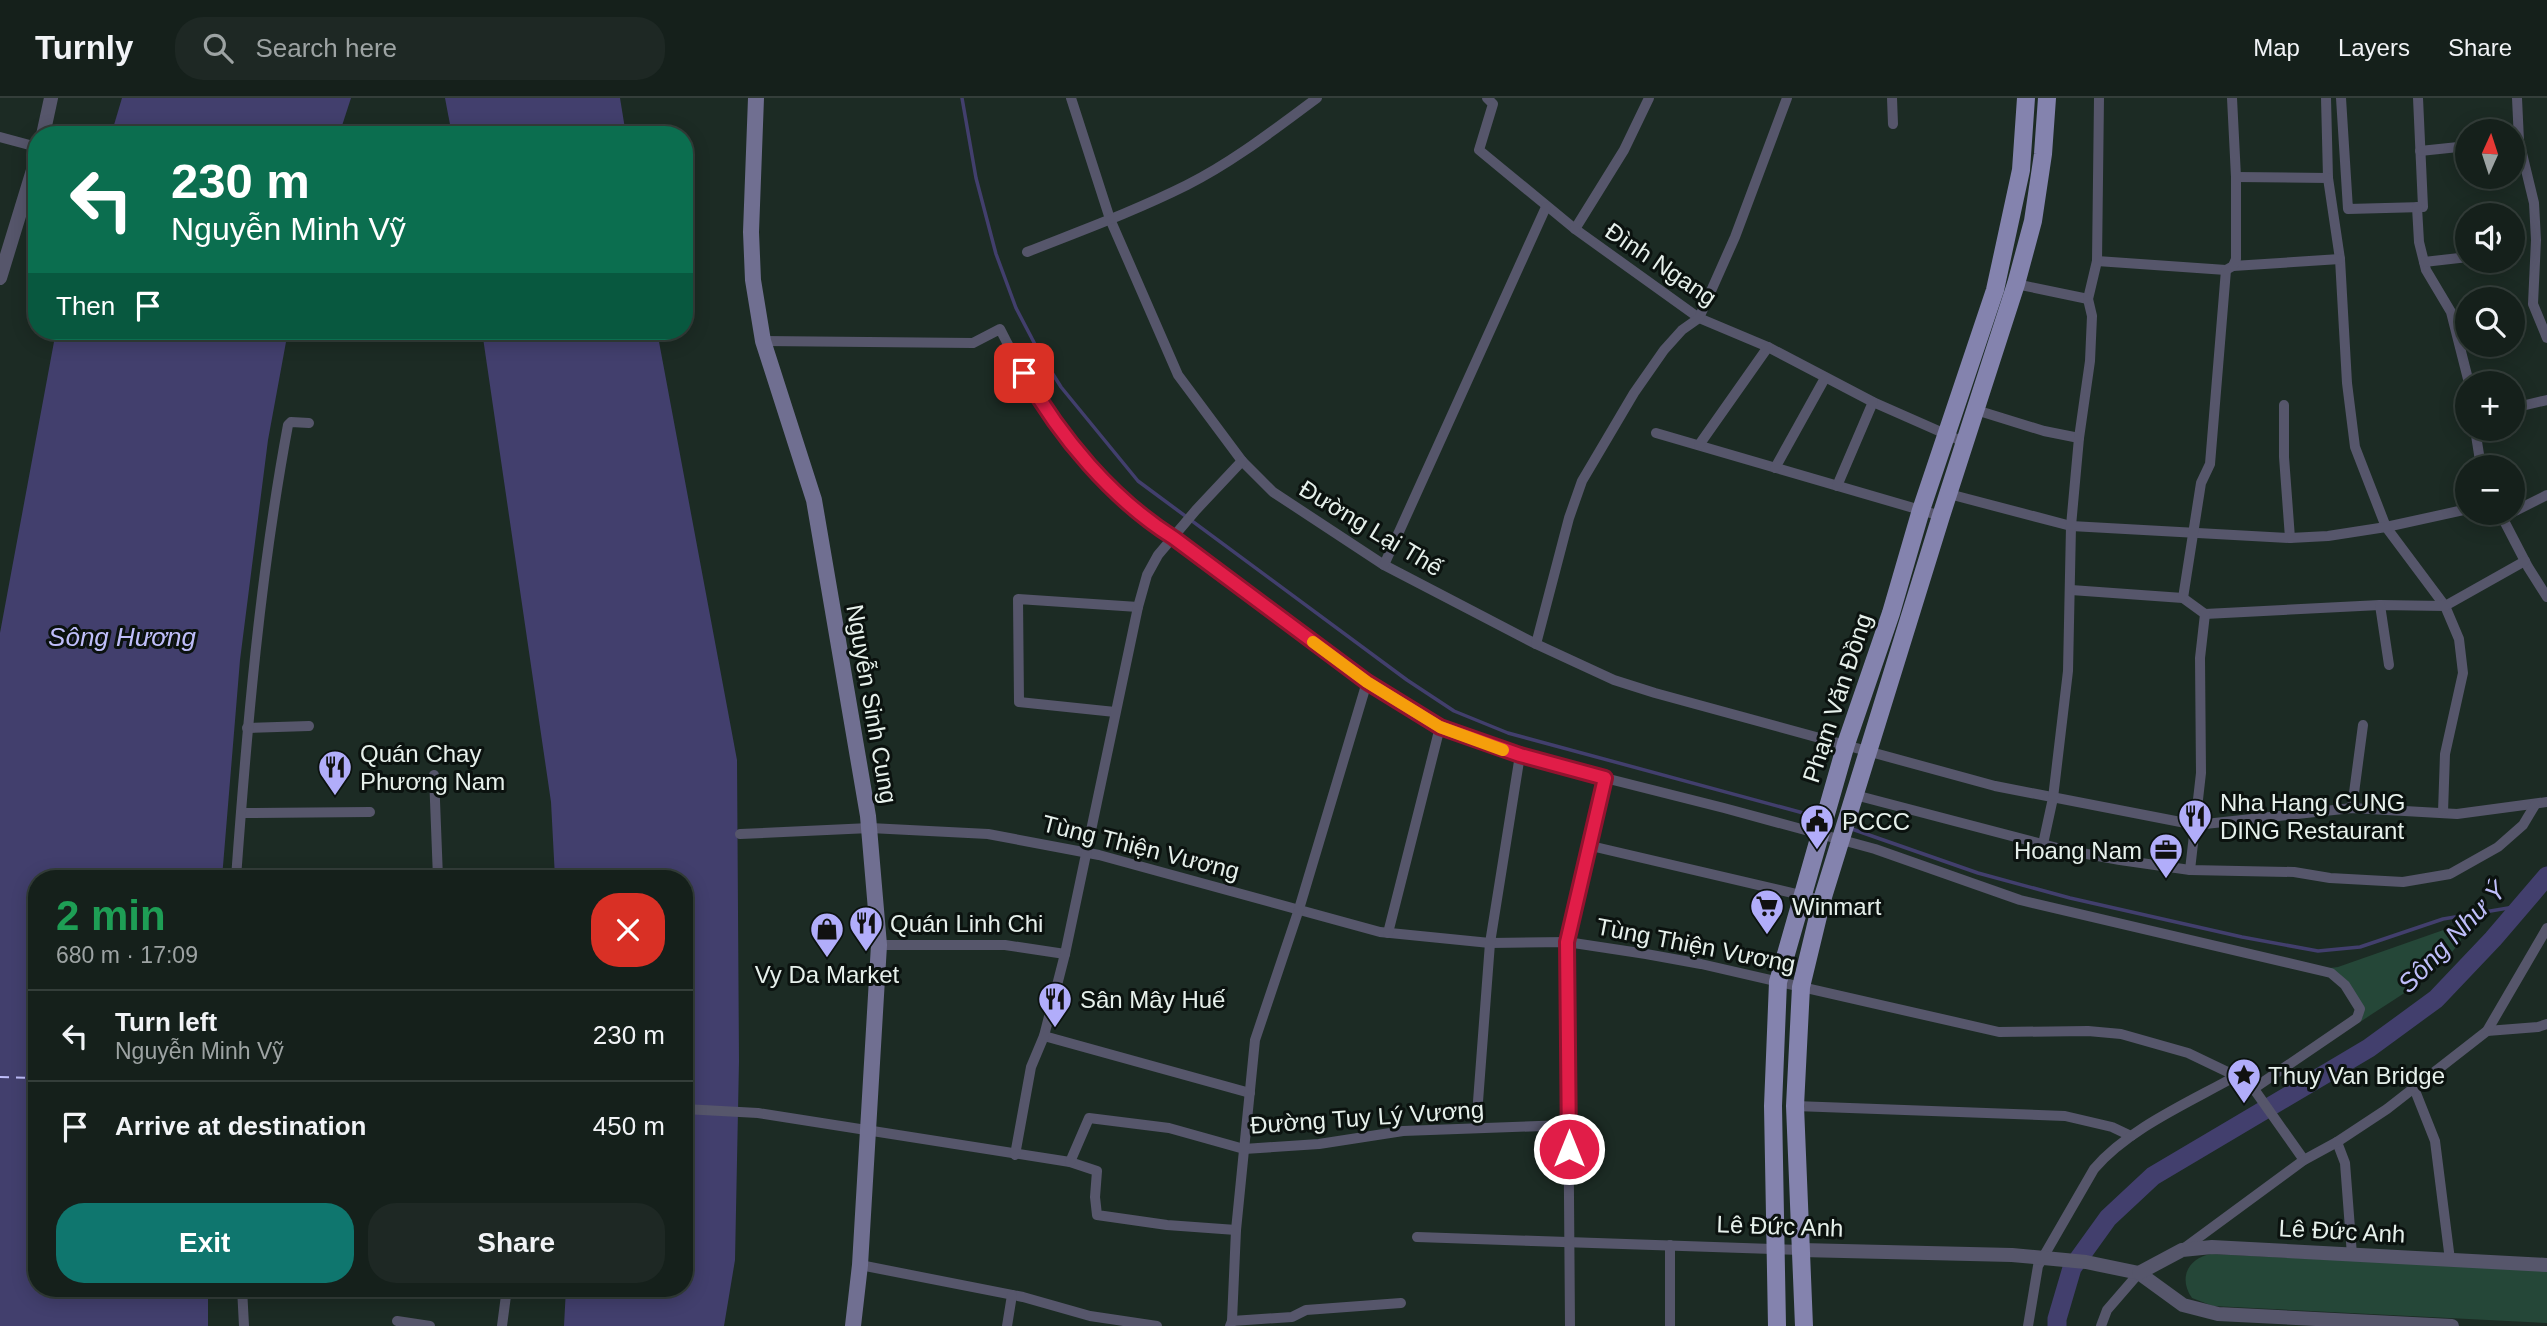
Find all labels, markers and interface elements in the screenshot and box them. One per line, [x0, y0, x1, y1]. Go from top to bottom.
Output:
search box [175, 17, 665, 80]
text: Turnly [35, 29, 133, 66]
icon: search [199, 29, 237, 67]
text: Search here [255, 33, 397, 63]
text: Map [2253, 34, 2300, 61]
text: Layers [2338, 34, 2410, 61]
text: Share [2448, 34, 2512, 61]
north arrow [2455, 119, 2525, 189]
map controls [2455, 119, 2525, 525]
icon: left [56, 154, 147, 245]
text: 230 m [171, 154, 310, 208]
button: sound [2455, 203, 2525, 273]
text: Nguyễn Minh Vỹ [171, 211, 406, 247]
street label: Đình Ngang [1600, 217, 1722, 311]
icon: arrive [129, 287, 167, 325]
button: search [2455, 287, 2525, 357]
text: Then [56, 291, 115, 321]
pin [994, 343, 1054, 403]
icon: arrive [1005, 354, 1043, 392]
button: + [2455, 371, 2525, 441]
button: − [2455, 455, 2525, 525]
street label: Đường Lại Thế [1295, 475, 1448, 582]
street label: Nguyễn Sinh Cung [841, 602, 903, 806]
street label: Phạm Văn Đồng [1797, 610, 1877, 786]
water label: Sông Hương [48, 622, 196, 652]
place label: Quán Chay Phương Nam [360, 740, 505, 795]
restaurant icon: Quán Chay Phương Nam [316, 748, 354, 797]
place label: Nha Hang CUNG DING Restaurant [2220, 789, 2405, 844]
restaurant icon: Nha Hang CUNG DING Restaurant [2176, 797, 2214, 846]
public building icon: PCCC [1798, 802, 1836, 851]
place label: PCCC [1842, 808, 1910, 835]
street label: Tùng Thiện Vương [1040, 809, 1242, 885]
office icon: Hoang Nam [2147, 831, 2185, 880]
place label: Hoang Nam [2014, 837, 2142, 864]
water label: Sông Như Ý [2392, 874, 2513, 999]
supermarket icon: Winmart [1748, 887, 1786, 936]
text: 2 min [56, 892, 166, 939]
button: close [591, 893, 665, 967]
place label: Winmart [1792, 893, 1882, 920]
restaurant icon: Quán Linh Chi [847, 904, 885, 953]
shop icon: Vy Da Market [808, 910, 846, 959]
place label: Quán Linh Chi [890, 910, 1043, 937]
street label: Tùng Thiện Vương [1594, 912, 1798, 978]
text: 680 m · 17:09 [56, 942, 198, 968]
place label: Vy Da Market [755, 961, 900, 988]
restaurant icon: Sân Mây Huế [1036, 980, 1074, 1029]
place label: Sân Mây Huế [1080, 986, 1226, 1013]
text: Turn left [115, 1007, 217, 1037]
icon: left [56, 1017, 94, 1055]
text: 230 m [593, 1020, 665, 1050]
text: Nguyễn Minh Vỹ [115, 1038, 284, 1064]
place icon: Thuy Van Bridge [2225, 1056, 2263, 1105]
place label: Thuy Van Bridge [2268, 1062, 2445, 1089]
street label: Đường Tuy Lý Vương [1249, 1095, 1485, 1139]
icon: arrive [56, 1108, 94, 1146]
text: Arrive at destination [115, 1111, 366, 1141]
text: 450 m [593, 1111, 665, 1141]
position arrow [1532, 1112, 1606, 1186]
button: Exit [56, 1203, 354, 1283]
button: Share [368, 1203, 665, 1283]
street label: Lê Đức Anh [1716, 1210, 1844, 1242]
street label: Lê Đức Anh [2278, 1214, 2406, 1248]

